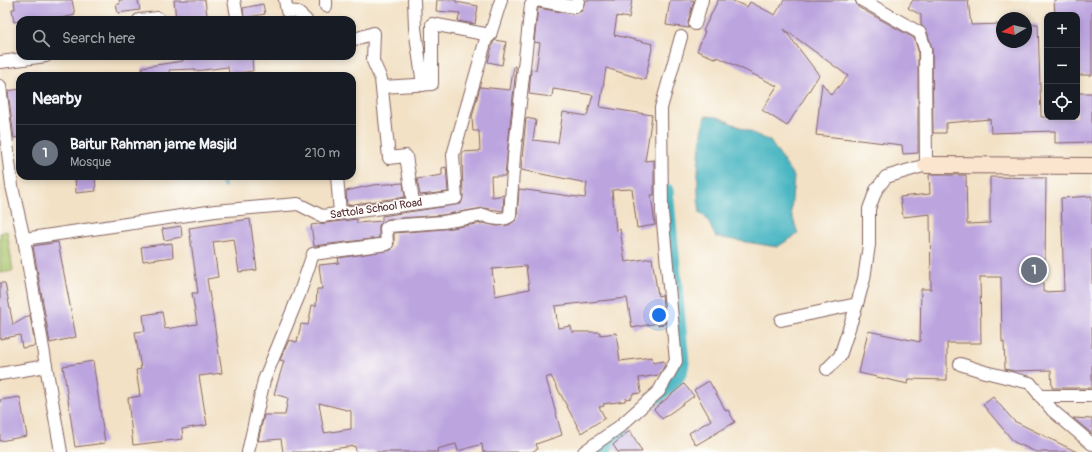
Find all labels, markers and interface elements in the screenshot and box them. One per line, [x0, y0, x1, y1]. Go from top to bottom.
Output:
north arrow [996, 12, 1032, 48]
map controls [1044, 12, 1080, 120]
button: + [1044, 12, 1080, 48]
search box [16, 16, 356, 60]
icon: search [30, 27, 52, 49]
text: Search here [62, 29, 135, 48]
button: − [1044, 48, 1080, 84]
button: locate [1044, 84, 1080, 120]
text: Nearby [32, 88, 81, 109]
text: Baitur Rahman jame Masjid [70, 135, 237, 154]
text: 1 [42, 145, 48, 161]
text: 210 m [304, 145, 340, 161]
text: Mosque [70, 154, 111, 170]
street label: Sattola School Road [329, 196, 423, 221]
pin: 1 [1021, 255, 1047, 285]
your location [649, 305, 669, 325]

